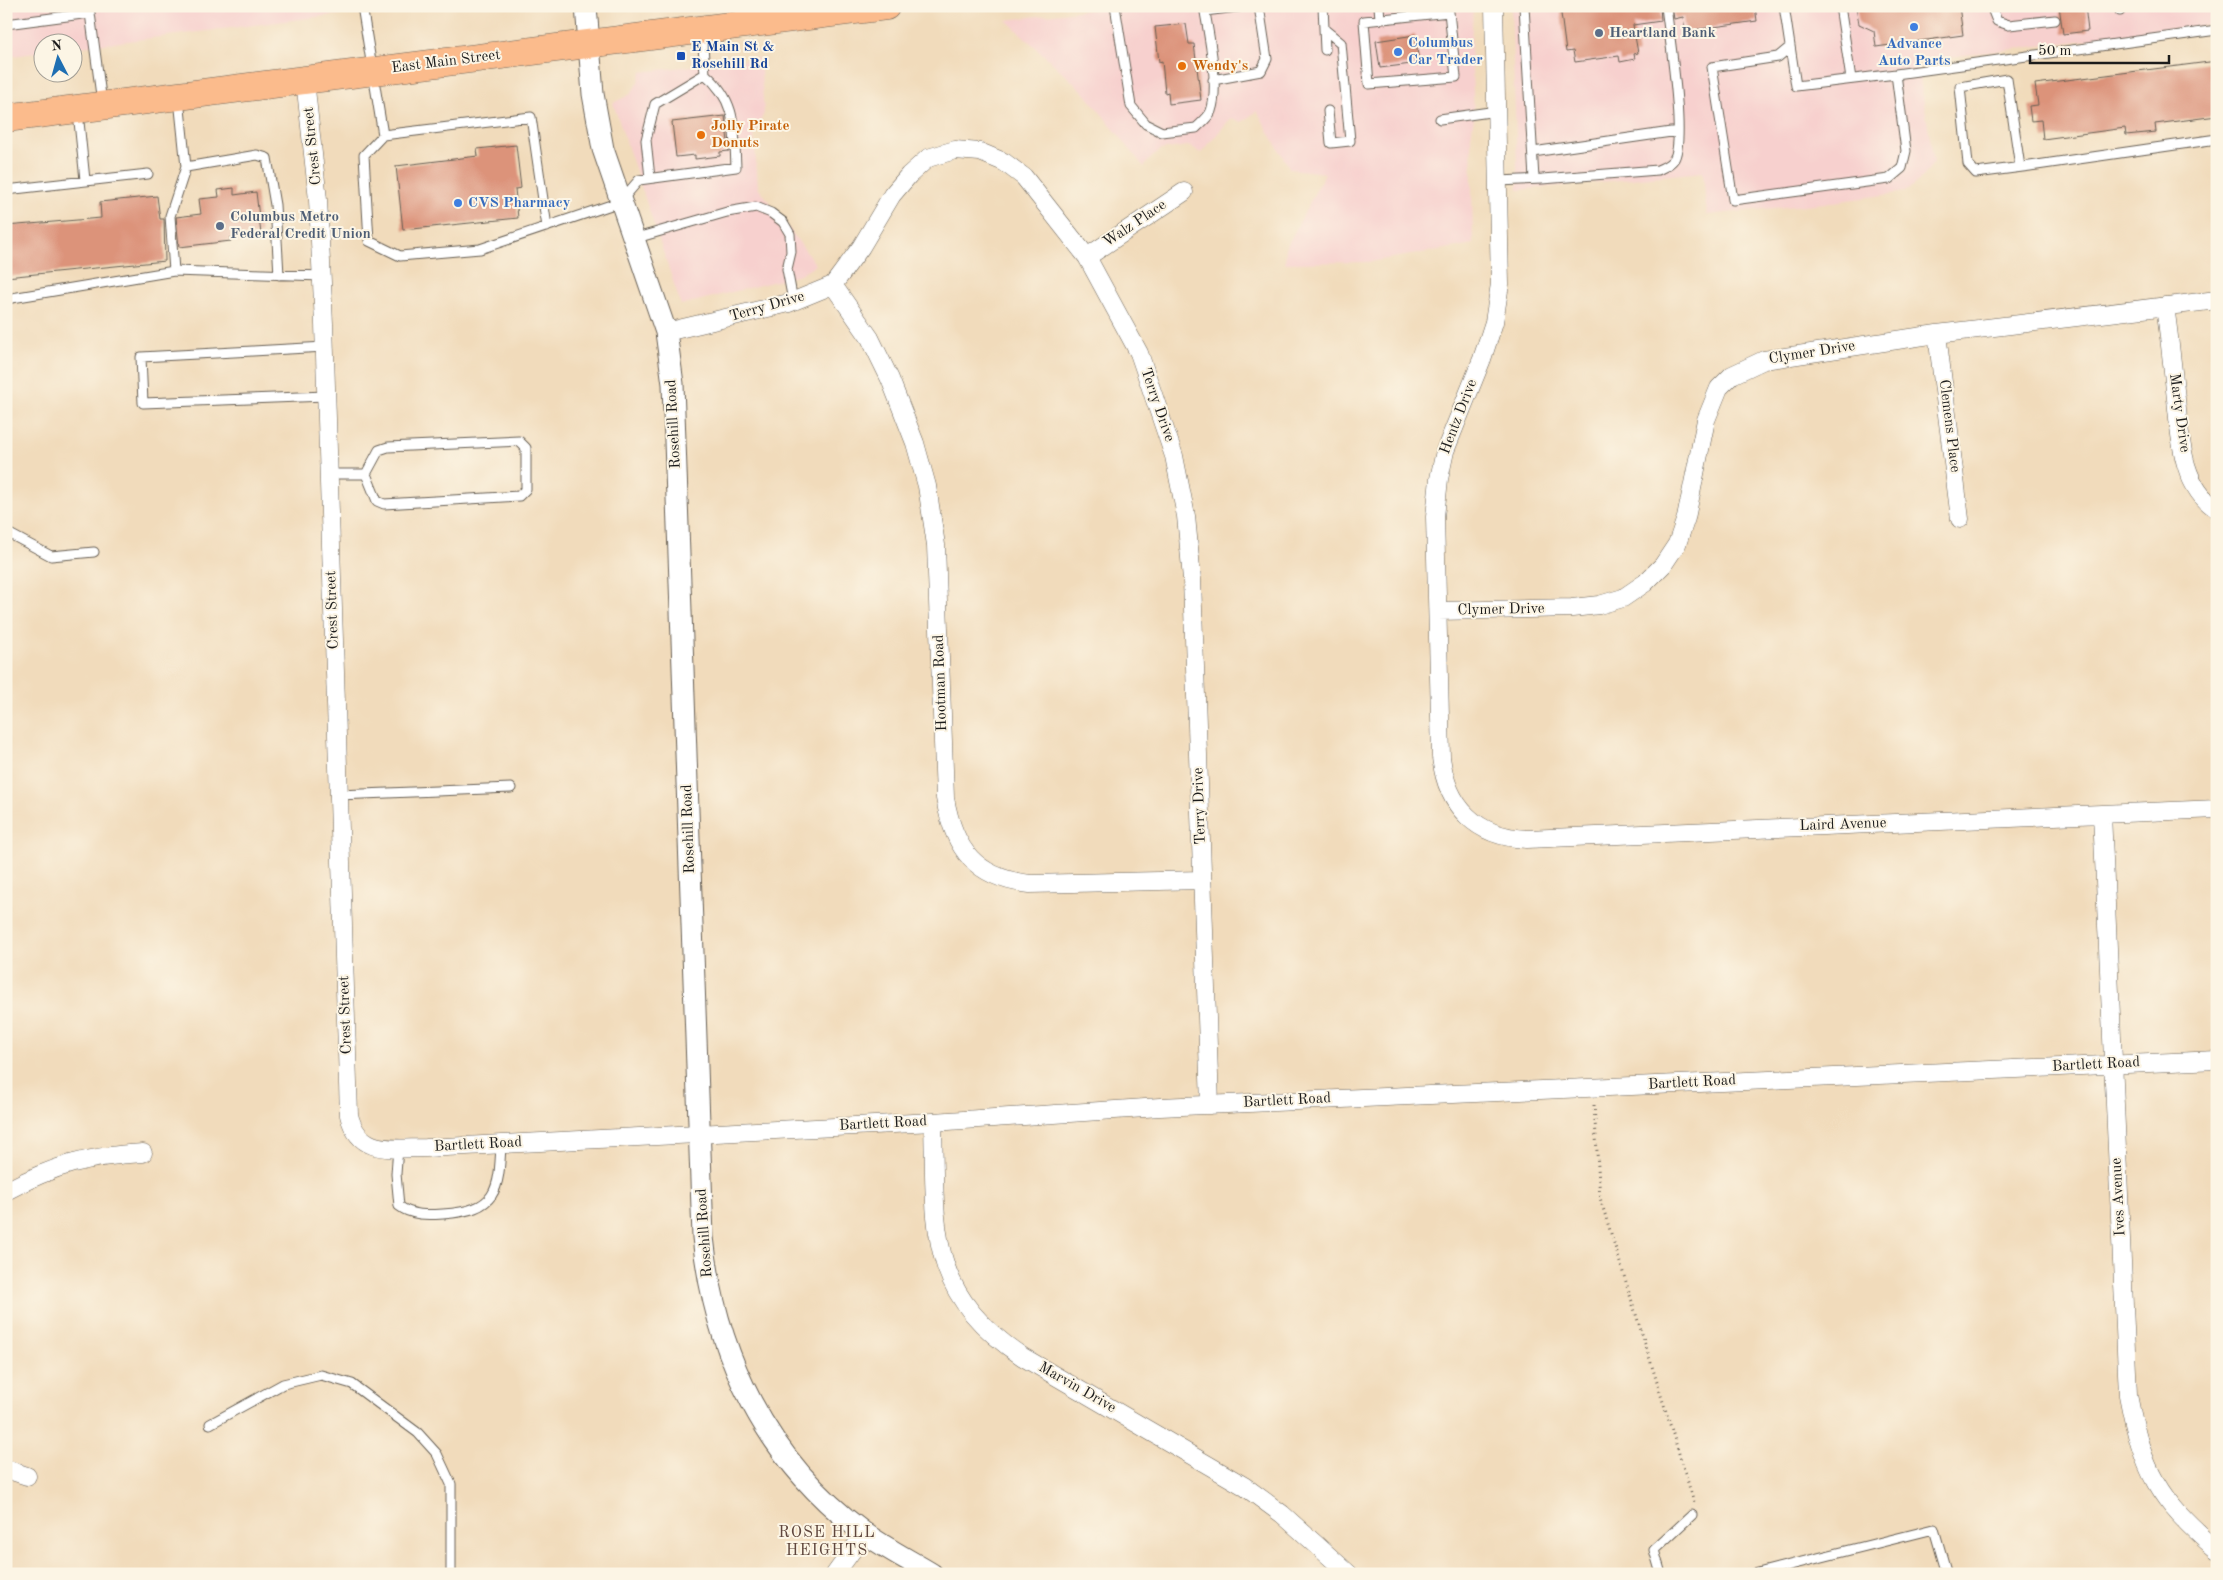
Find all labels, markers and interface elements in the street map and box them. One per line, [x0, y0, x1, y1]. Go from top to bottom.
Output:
marker: Advance Auto Parts [1908, 21, 1920, 33]
place label: Heartland Bank [1609, 26, 1716, 41]
marker: Heartland Bank [1593, 27, 1605, 39]
north arrow [32, 32, 82, 82]
scale bar [2030, 32, 2169, 64]
place label: Columbus Car Trader [1408, 36, 1483, 68]
place label: Advance Auto Parts [1878, 37, 1950, 69]
text: N [51, 39, 63, 54]
place label: E Main St & Rosehill Rd [691, 40, 774, 72]
text: 50 m [2038, 44, 2072, 59]
marker: Columbus Car Trader [1392, 46, 1404, 58]
street label: East Main Street [391, 48, 501, 76]
marker: E Main St & Rosehill Rd [675, 50, 687, 62]
place label: Wendy's [1192, 59, 1248, 74]
marker: Wendy's [1176, 60, 1188, 72]
street label: Crest Street [301, 106, 325, 186]
place label: Jolly Pirate Donuts [711, 119, 790, 151]
marker: Jolly Pirate Donuts [695, 129, 707, 141]
place label: CVS Pharmacy [468, 196, 571, 211]
marker: CVS Pharmacy [452, 197, 464, 209]
street label: Walz Place [1101, 198, 1169, 250]
place label: Columbus Metro Federal Credit Union [230, 210, 371, 242]
marker: Columbus Metro Federal Credit Union [214, 220, 226, 232]
street label: Terry Drive [728, 289, 806, 325]
street label: Clymer Drive [1768, 339, 1856, 367]
street label: Terry Drive [1137, 366, 1177, 444]
street label: Marty Drive [2166, 373, 2192, 454]
street label: Hentz Drive [1438, 377, 1480, 457]
street label: Rosehill Road [664, 379, 684, 469]
street label: Clemens Place [1936, 379, 1962, 474]
street label: Crest Street [324, 570, 342, 650]
street label: Clymer Drive [1457, 602, 1545, 618]
street label: Hootman Road [932, 634, 950, 732]
street label: Terry Drive [1191, 767, 1209, 845]
street label: Rosehill Road [680, 784, 698, 874]
street label: Laird Avenue [1799, 816, 1887, 834]
street label: Crest Street [337, 975, 355, 1055]
street label: Bartlett Road [2052, 1055, 2141, 1075]
street label: Bartlett Road [1648, 1073, 1737, 1093]
street label: Bartlett Road [1243, 1091, 1332, 1111]
street label: Bartlett Road [839, 1114, 928, 1134]
street label: Bartlett Road [434, 1135, 523, 1155]
street label: Ives Avenue [2109, 1157, 2129, 1237]
street label: Rosehill Road [694, 1188, 716, 1278]
street label: Marvin Drive [1036, 1360, 1118, 1416]
district label: ROSE HILL HEIGHTS [778, 1525, 876, 1559]

